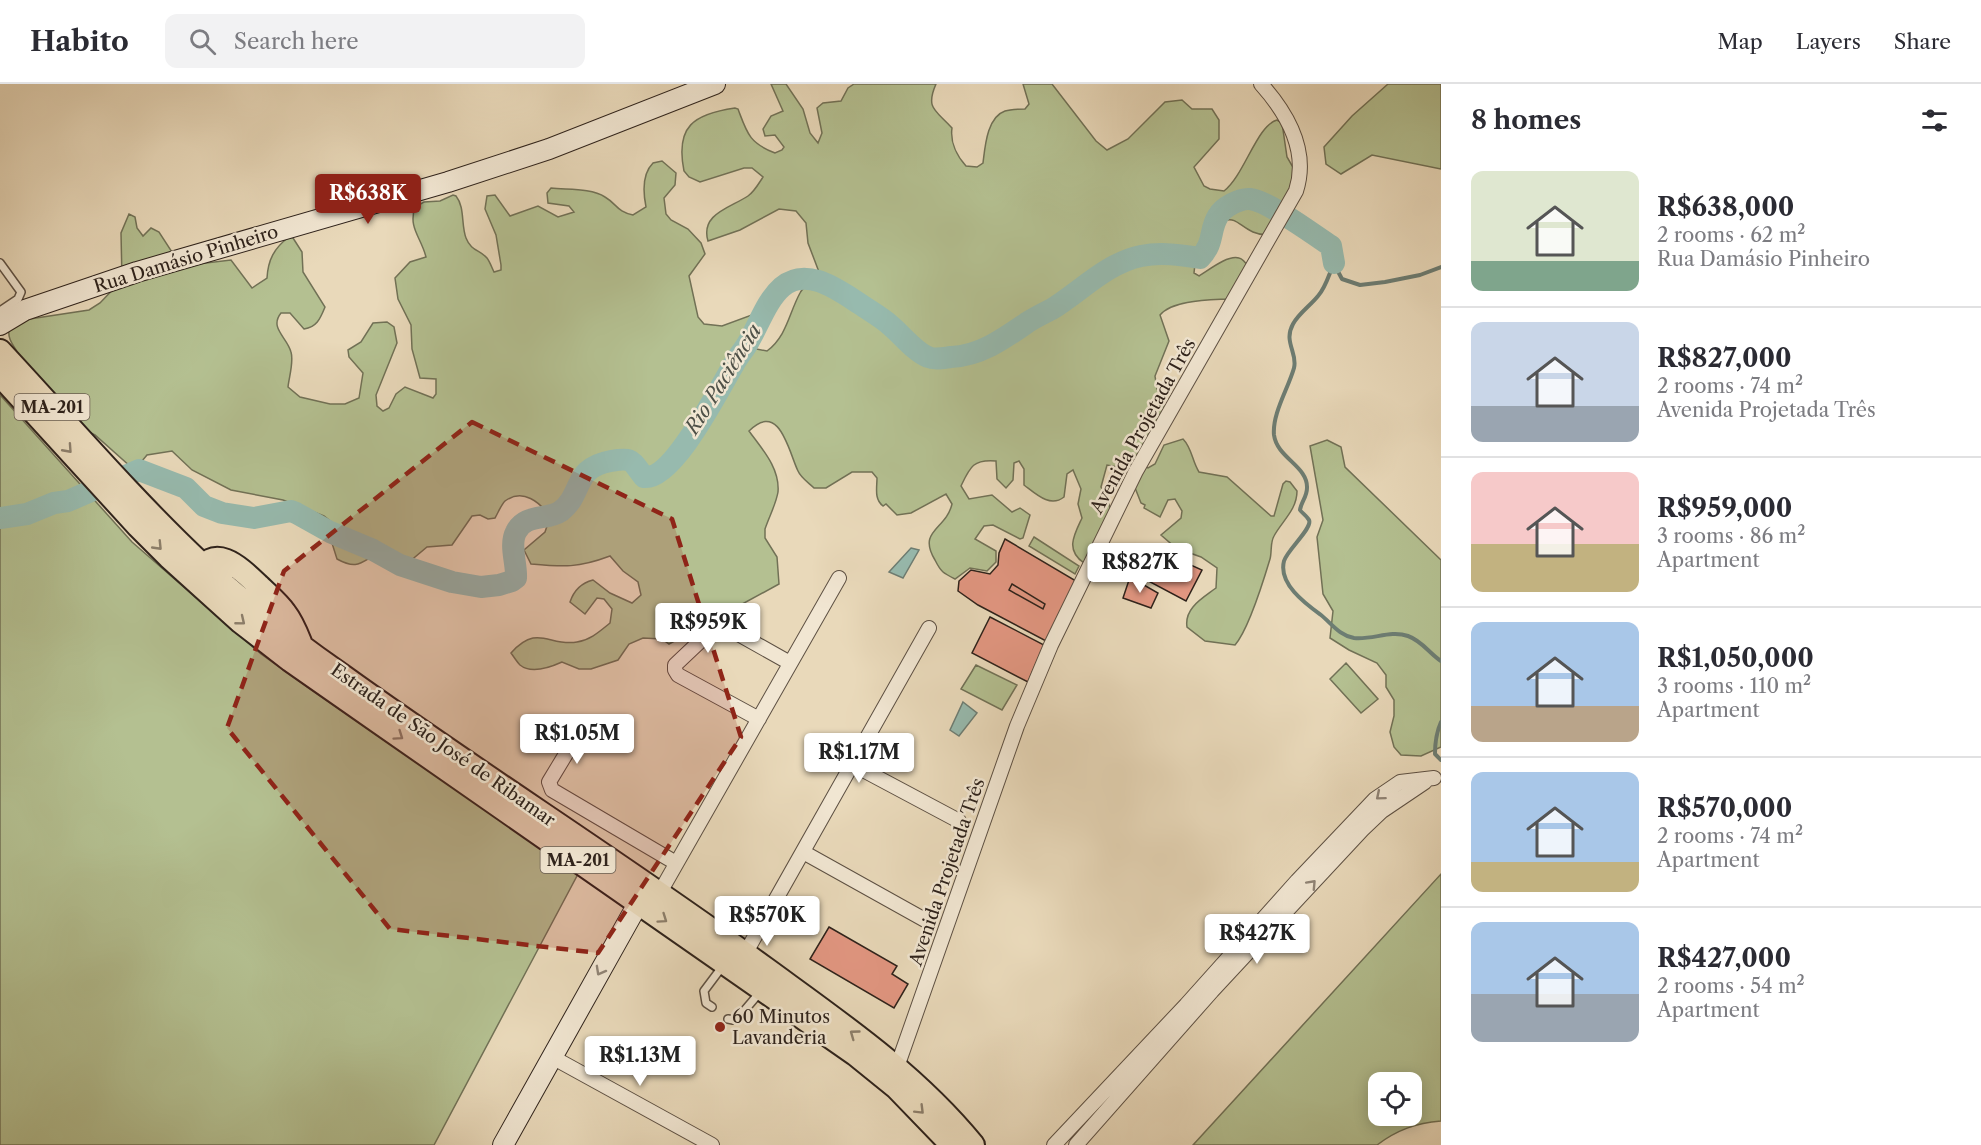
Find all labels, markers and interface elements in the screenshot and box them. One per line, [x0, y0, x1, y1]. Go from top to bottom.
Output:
search box [165, 14, 585, 68]
text: Habito [30, 24, 129, 58]
icon: search [186, 25, 219, 58]
text: Search here [234, 28, 358, 55]
text: Map [1718, 29, 1763, 54]
text: Layers [1796, 29, 1861, 54]
text: Share [1894, 29, 1951, 54]
text: 8 homes [1471, 104, 1581, 136]
icon: filters [1918, 104, 1951, 137]
pin: R$638K [319, 174, 417, 225]
text: R$638K [329, 181, 407, 205]
text: R$638,000 [1657, 191, 1794, 223]
icon: home [1519, 195, 1591, 267]
street label: Rua Damásio Pinheiro [91, 220, 281, 298]
text: 2 rooms · 62 m² [1657, 223, 1805, 247]
text: Rua Damásio Pinheiro [1657, 247, 1870, 271]
water label: Rio Paciência [679, 319, 766, 440]
street label: Avenida Projetada Três [1085, 335, 1200, 518]
text: R$827,000 [1657, 342, 1792, 374]
icon: home [1519, 346, 1591, 418]
text: 2 rooms · 74 m² [1657, 374, 1803, 398]
road number: MA-201 [14, 394, 90, 420]
text: Avenida Projetada Três [1657, 398, 1876, 422]
one-way arrow [61, 443, 72, 453]
text: R$959,000 [1657, 492, 1792, 524]
icon: home [1519, 496, 1591, 568]
text: 3 rooms · 86 m² [1657, 524, 1805, 548]
one-way arrow [150, 539, 161, 550]
pin: R$827K [1091, 543, 1189, 594]
text: Apartment [1657, 548, 1760, 572]
text: R$827K [1101, 550, 1179, 574]
pin: R$959K [659, 603, 757, 654]
text: R$959K [669, 610, 747, 634]
one-way arrow [234, 614, 245, 625]
text: R$1,050,000 [1657, 642, 1814, 674]
icon: home [1519, 646, 1591, 718]
street label: Estrada de São José de Ribamar [327, 659, 560, 831]
text: 3 rooms · 110 m² [1657, 674, 1811, 698]
text: Apartment [1657, 698, 1760, 722]
pin: R$1.05M [522, 714, 632, 765]
text: R$1.05M [534, 721, 620, 745]
one-way arrow [392, 729, 403, 740]
pin: R$1.17M [804, 733, 914, 784]
text: R$1.17M [818, 740, 900, 764]
street label: Avenida Projetada Três [904, 775, 989, 970]
one-way arrow [1376, 788, 1387, 799]
text: R$570,000 [1657, 792, 1792, 824]
icon: home [1519, 796, 1591, 868]
text: 2 rooms · 74 m² [1657, 824, 1803, 848]
road number: MA-201 [540, 847, 616, 873]
text: Apartment [1657, 848, 1760, 872]
one-way arrow [1305, 880, 1316, 890]
pin: R$570K [718, 896, 816, 947]
text: R$570K [729, 903, 805, 927]
one-way arrow [656, 912, 667, 923]
pin: R$427K [1208, 914, 1306, 965]
text: R$427K [1219, 921, 1295, 945]
text: R$427,000 [1657, 942, 1791, 974]
icon: home [1519, 946, 1591, 1018]
one-way arrow [596, 965, 607, 976]
text: 2 rooms · 54 m² [1657, 974, 1805, 998]
text: Apartment [1657, 998, 1760, 1022]
place label: 60 Minutos Lavanderia [732, 1006, 830, 1049]
marker: 60 Minutos Lavanderia [713, 1020, 727, 1034]
one-way arrow [850, 1030, 861, 1041]
pin: R$1.13M [585, 1036, 695, 1087]
text: R$1.13M [599, 1043, 681, 1067]
map controls [1368, 1072, 1422, 1126]
button: locate [1368, 1072, 1422, 1126]
one-way arrow [912, 1103, 923, 1114]

